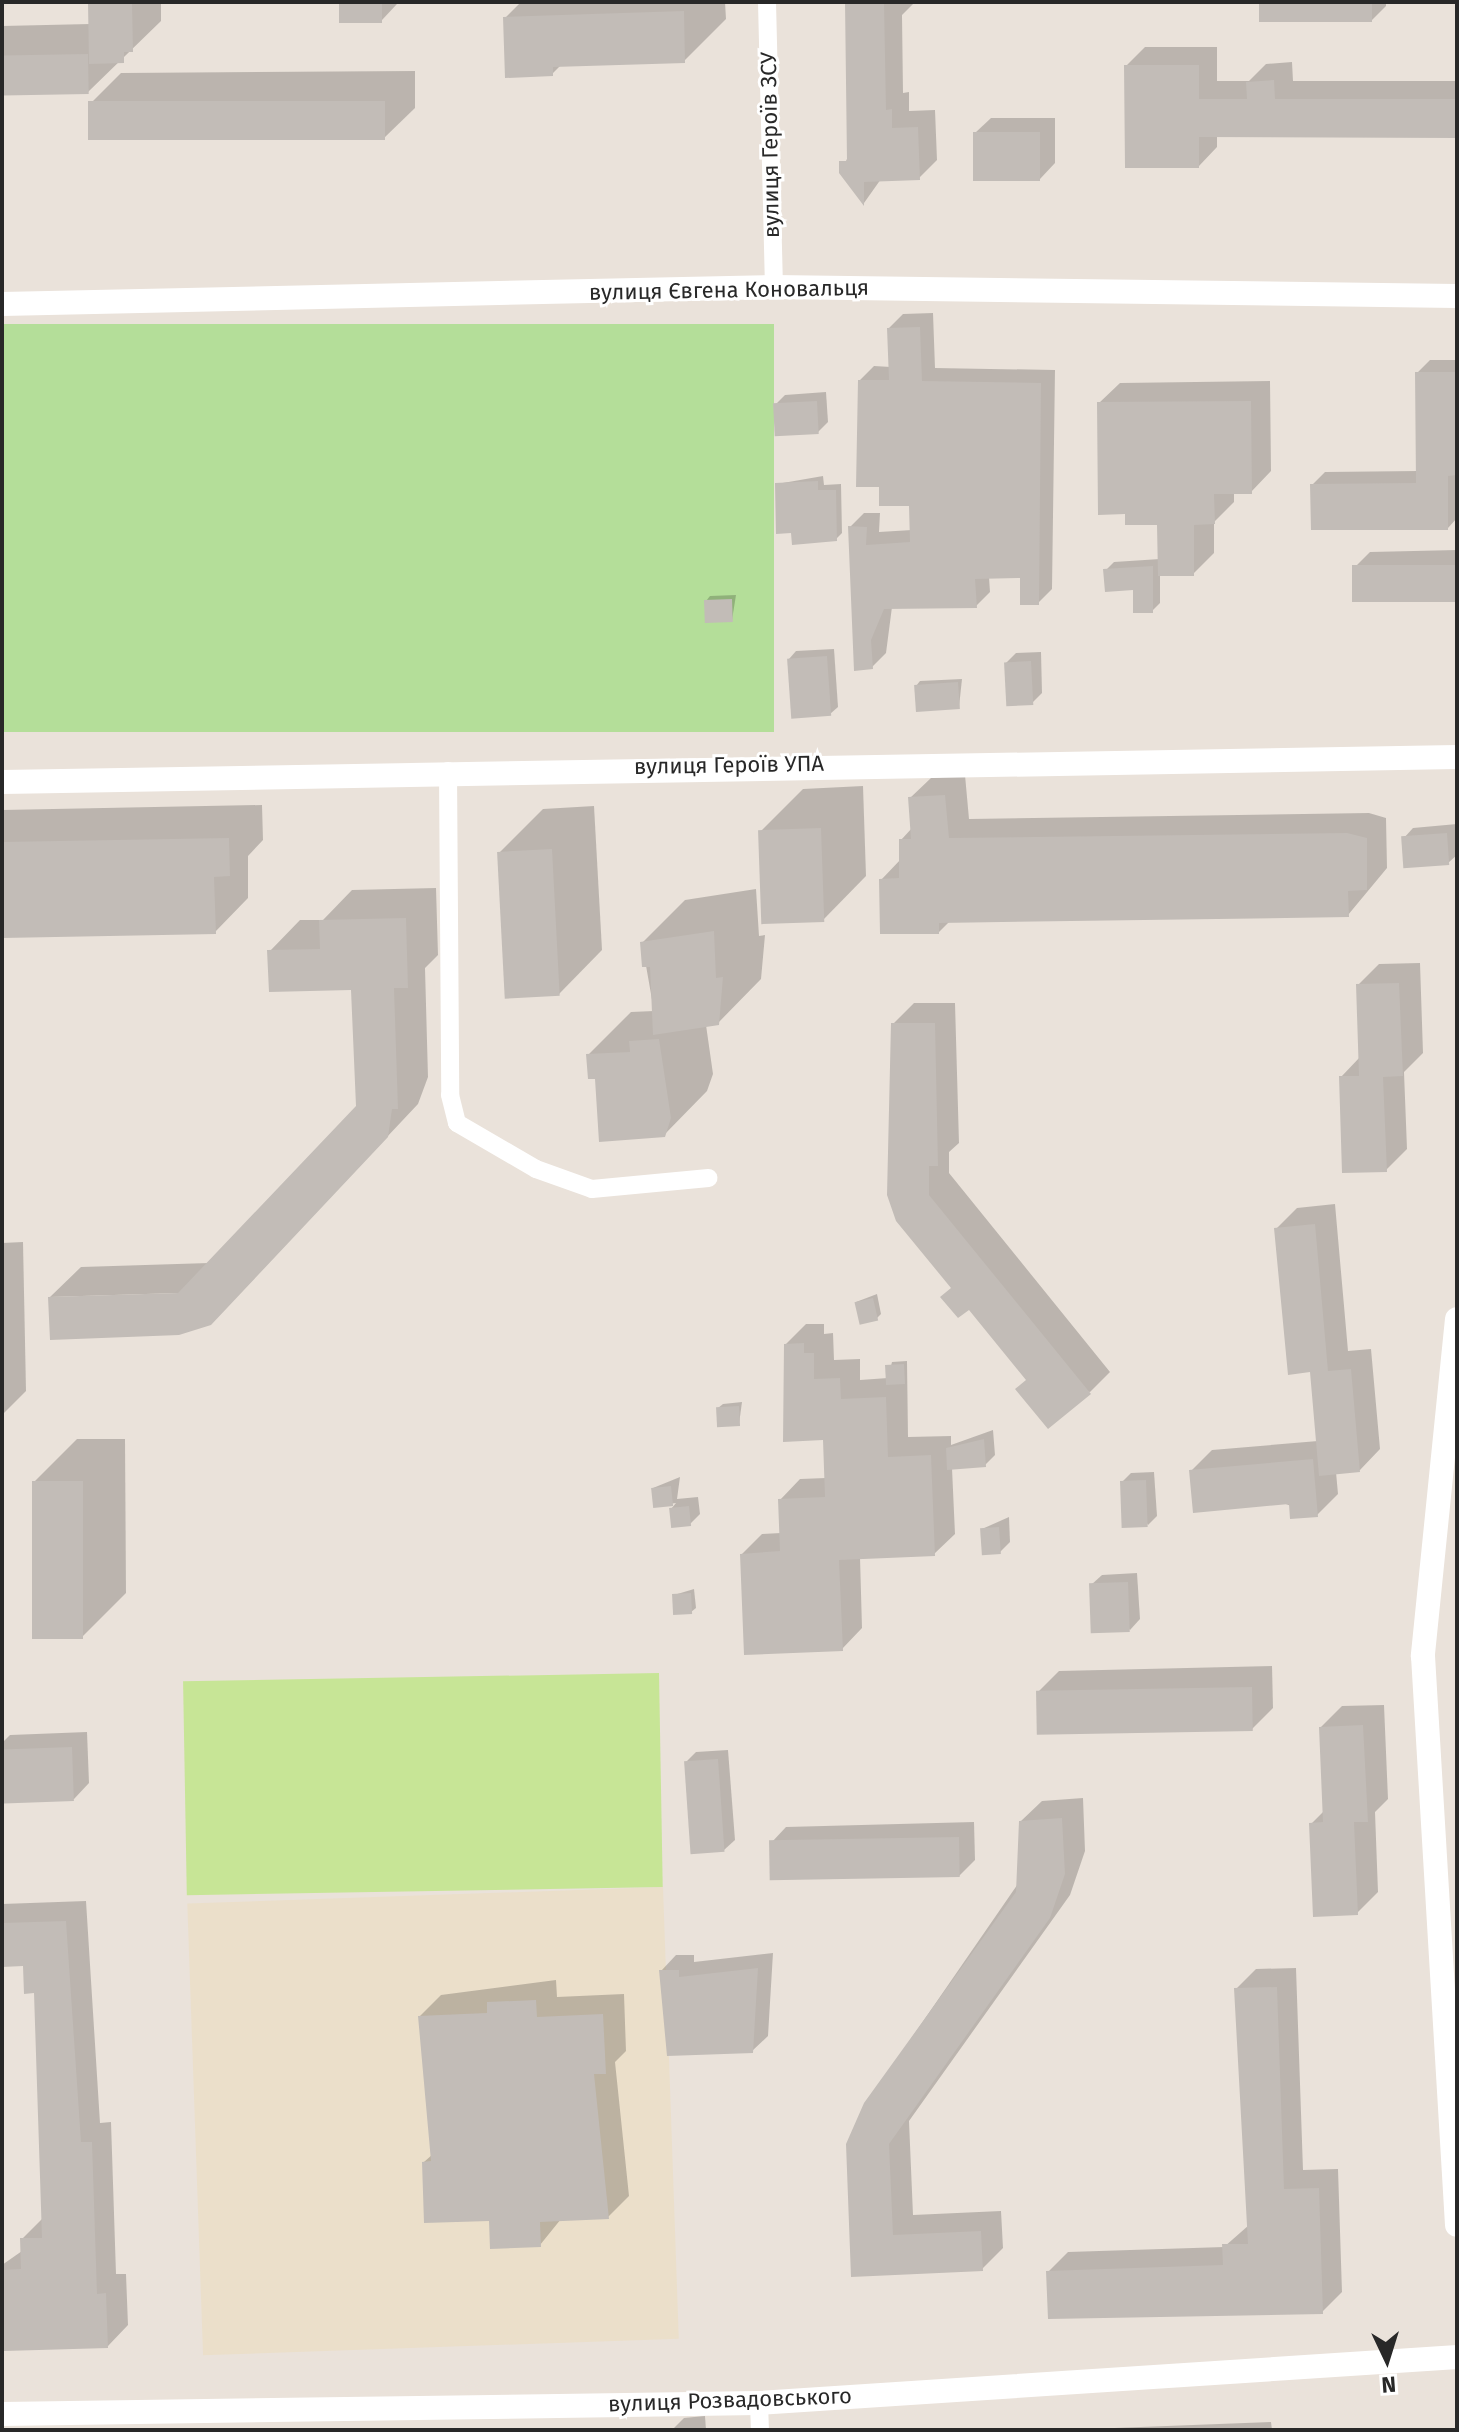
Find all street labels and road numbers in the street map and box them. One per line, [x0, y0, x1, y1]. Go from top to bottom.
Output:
street label: вулиця Героїв ЗСУ [755, 52, 785, 238]
street label: вулиця Євгена Коновальця [589, 274, 869, 306]
street label: вулиця Героїв УПА [634, 750, 824, 780]
street label: вулиця Розвадовського [608, 2383, 852, 2417]

